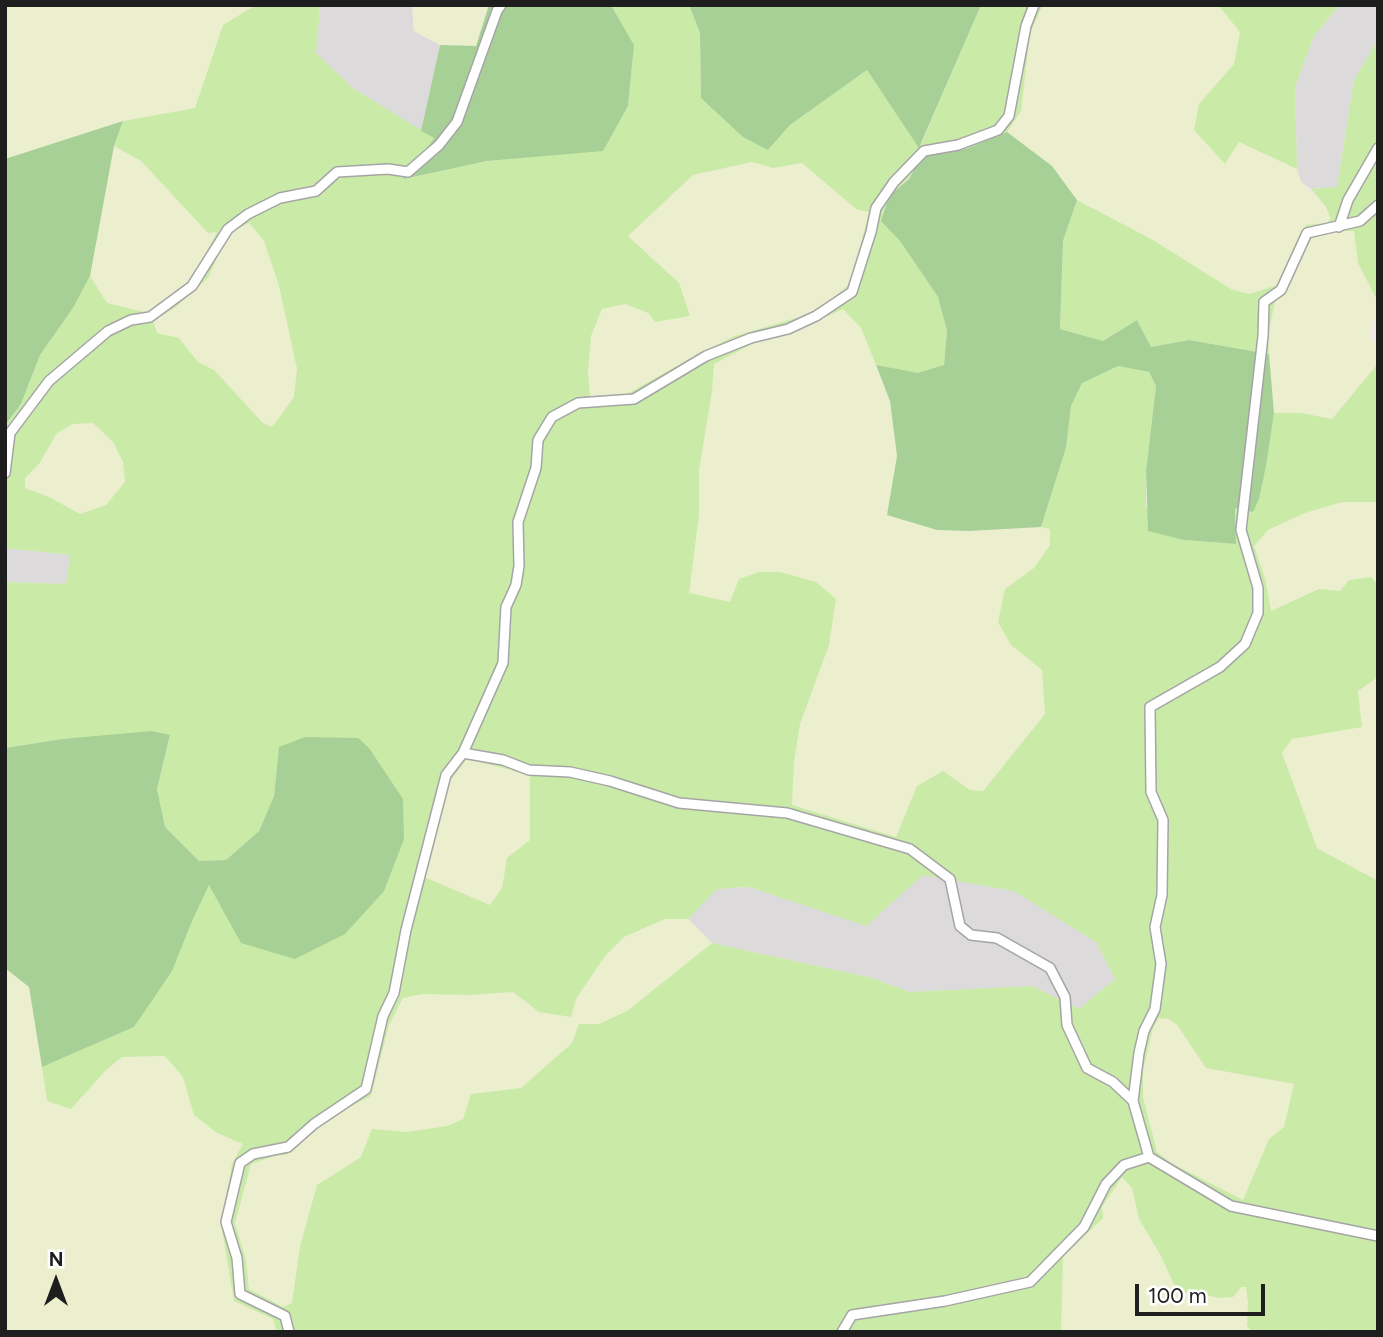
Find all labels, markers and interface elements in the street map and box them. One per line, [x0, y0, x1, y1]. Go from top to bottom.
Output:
north arrow [21, 1246, 91, 1316]
text: N [49, 1248, 63, 1271]
scale bar [1138, 1270, 1268, 1314]
text: 100 m [1148, 1283, 1207, 1308]

